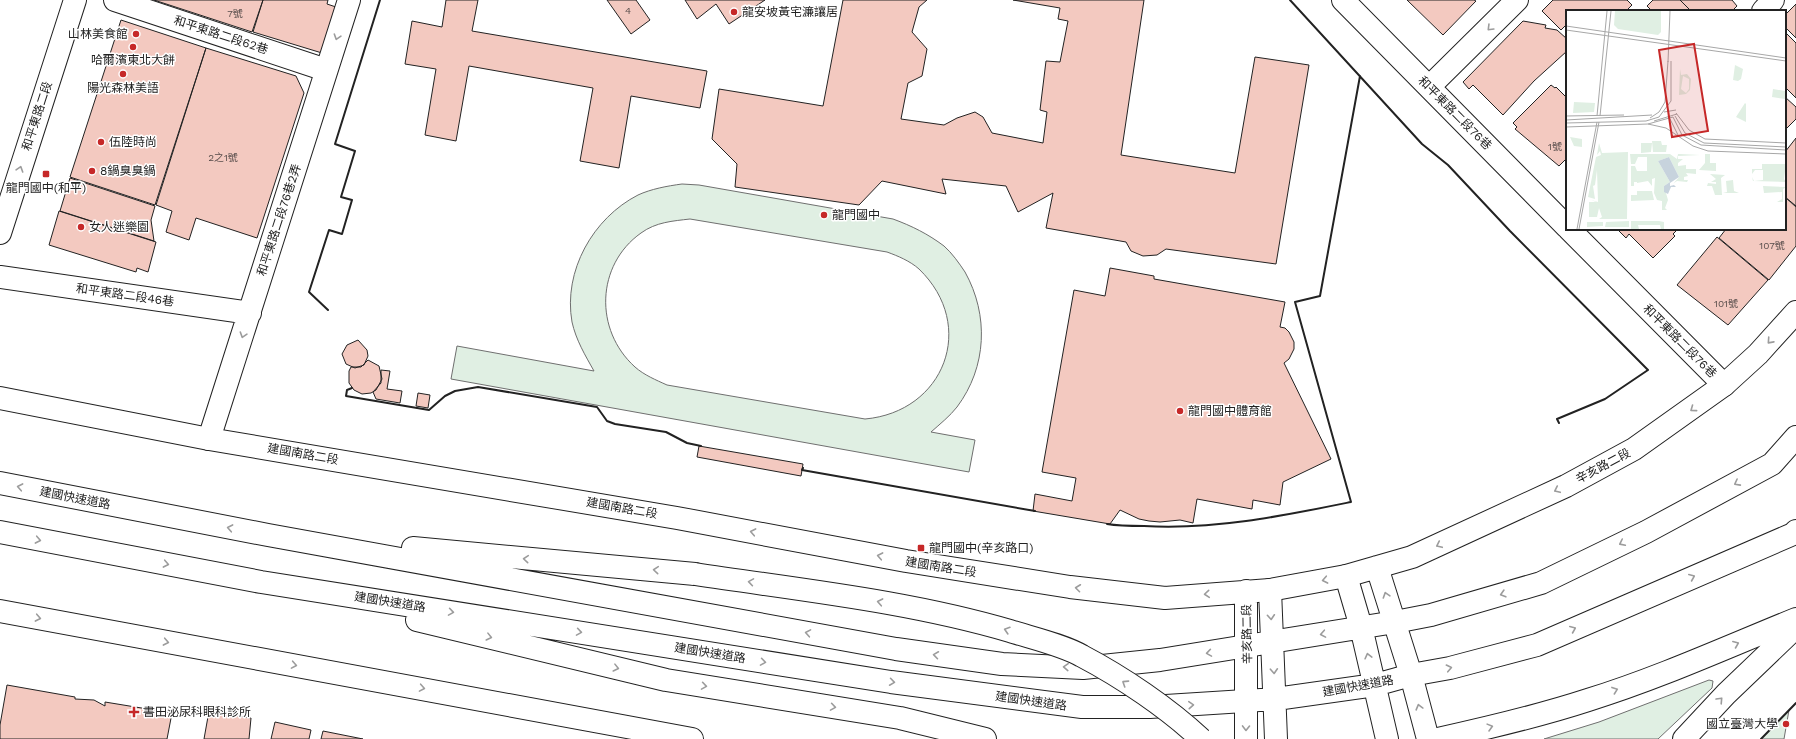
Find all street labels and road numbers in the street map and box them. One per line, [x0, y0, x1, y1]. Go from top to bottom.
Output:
street label: 和平東路二段62巷 [172, 13, 270, 57]
street label: 和平東路二段76巷 [1415, 73, 1495, 153]
street label: 和平東路二段 [19, 80, 55, 152]
street label: 和平東路二段76巷2弄 [254, 162, 304, 278]
street label: 和平東路二段46巷 [75, 281, 175, 309]
street label: 和平東路二段76巷 [1640, 301, 1720, 381]
street label: 建國南路二段 [266, 441, 340, 467]
street label: 辛亥路二段 [1573, 446, 1633, 486]
street label: 建國快速道路 [38, 484, 112, 512]
street label: 建國南路二段 [585, 495, 659, 521]
street label: 建國南路二段 [904, 554, 978, 580]
street label: 建國快速道路 [353, 589, 427, 615]
street label: 辛亥路二段 [1239, 604, 1255, 664]
street label: 建國快速道路 [673, 640, 747, 666]
street label: 建國快速道路 [1321, 673, 1395, 699]
street label: 建國快速道路 [994, 689, 1068, 713]

